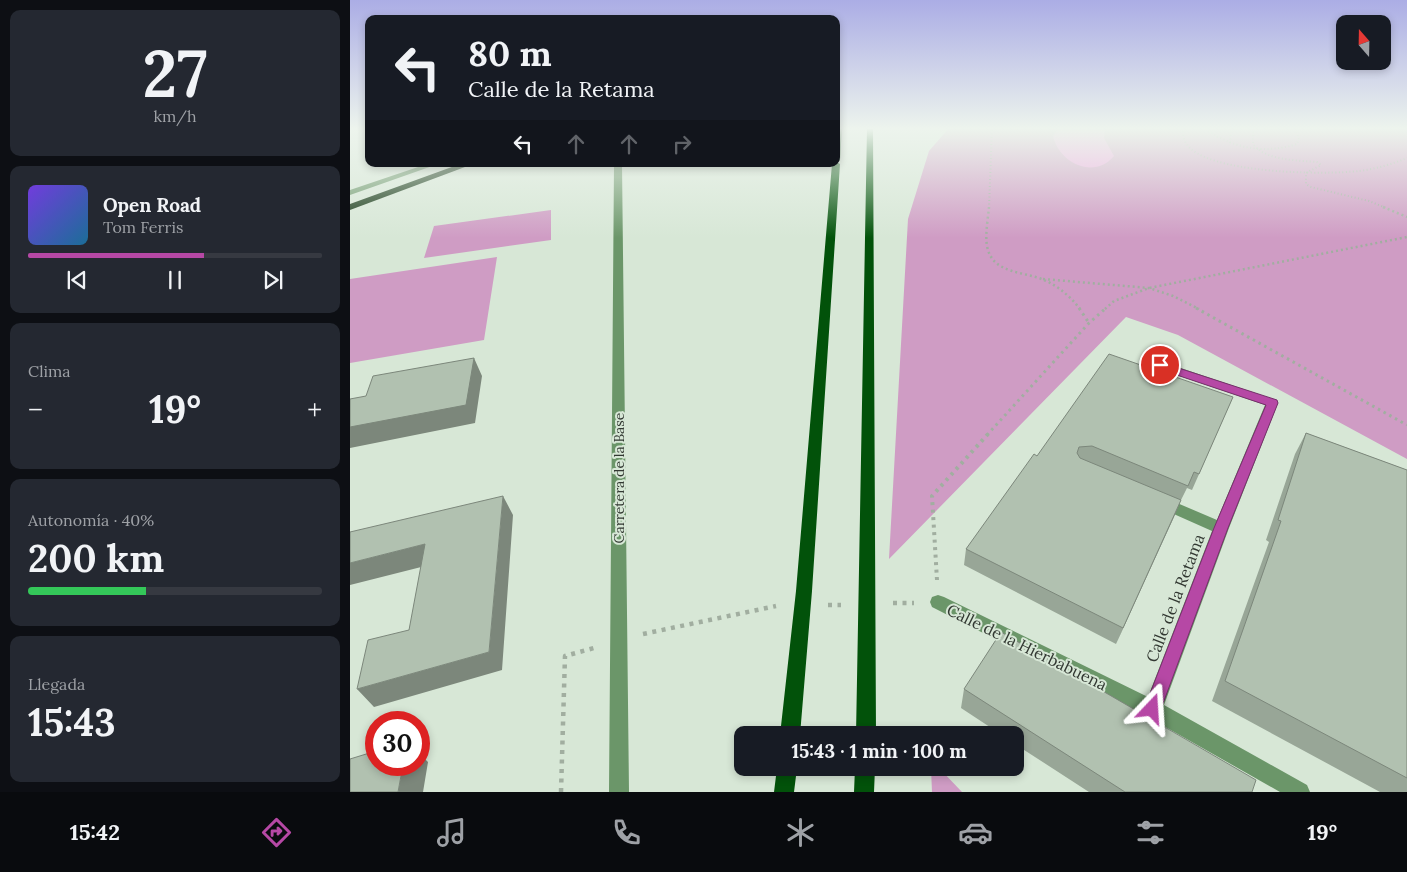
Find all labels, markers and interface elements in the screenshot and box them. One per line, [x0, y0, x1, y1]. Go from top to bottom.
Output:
north arrow [1336, 15, 1391, 70]
map controls [1336, 15, 1391, 70]
text: 80 m [468, 31, 552, 76]
text: 27 [142, 32, 208, 115]
icon: left [385, 35, 450, 100]
text: Calle de la Retama [468, 75, 655, 103]
text: km/h [153, 106, 197, 126]
icon: left [509, 130, 537, 158]
icon: ahead [562, 130, 590, 158]
icon: ahead [615, 130, 643, 158]
icon: right [668, 130, 696, 158]
text: Open Road [103, 193, 201, 217]
text: Tom Ferris [103, 217, 183, 237]
icon: previous [63, 266, 91, 294]
icon: pause [161, 266, 189, 294]
icon: next [259, 266, 287, 294]
pin [1139, 344, 1181, 386]
icon: arrive [1146, 351, 1174, 379]
text: Clima [28, 361, 71, 381]
text: 19° [149, 385, 201, 433]
text: − [28, 392, 43, 428]
text: + [307, 392, 322, 428]
street label: Carretera de la Base [610, 412, 628, 543]
text: Autonomía · 40% [28, 510, 154, 530]
street label: Calle de la Retama [1141, 531, 1209, 665]
text: 200 km [28, 534, 164, 582]
street label: Calle de la Hierbabuena [944, 599, 1110, 695]
text: Llegada [28, 674, 85, 694]
position arrow [1125, 682, 1177, 734]
text: 15:43 [28, 698, 116, 746]
speed limit sign: 30 [365, 711, 430, 776]
text: 15:43 · 1 min · 100 m [791, 739, 967, 763]
icon: directions [259, 815, 294, 850]
icon: music [434, 815, 469, 850]
icon: phone [609, 815, 644, 850]
icon: climate [783, 815, 818, 850]
icon: car [958, 815, 993, 850]
icon: filters [1133, 815, 1168, 850]
text: 15:42 [70, 818, 120, 846]
text: 19° [1307, 818, 1337, 846]

